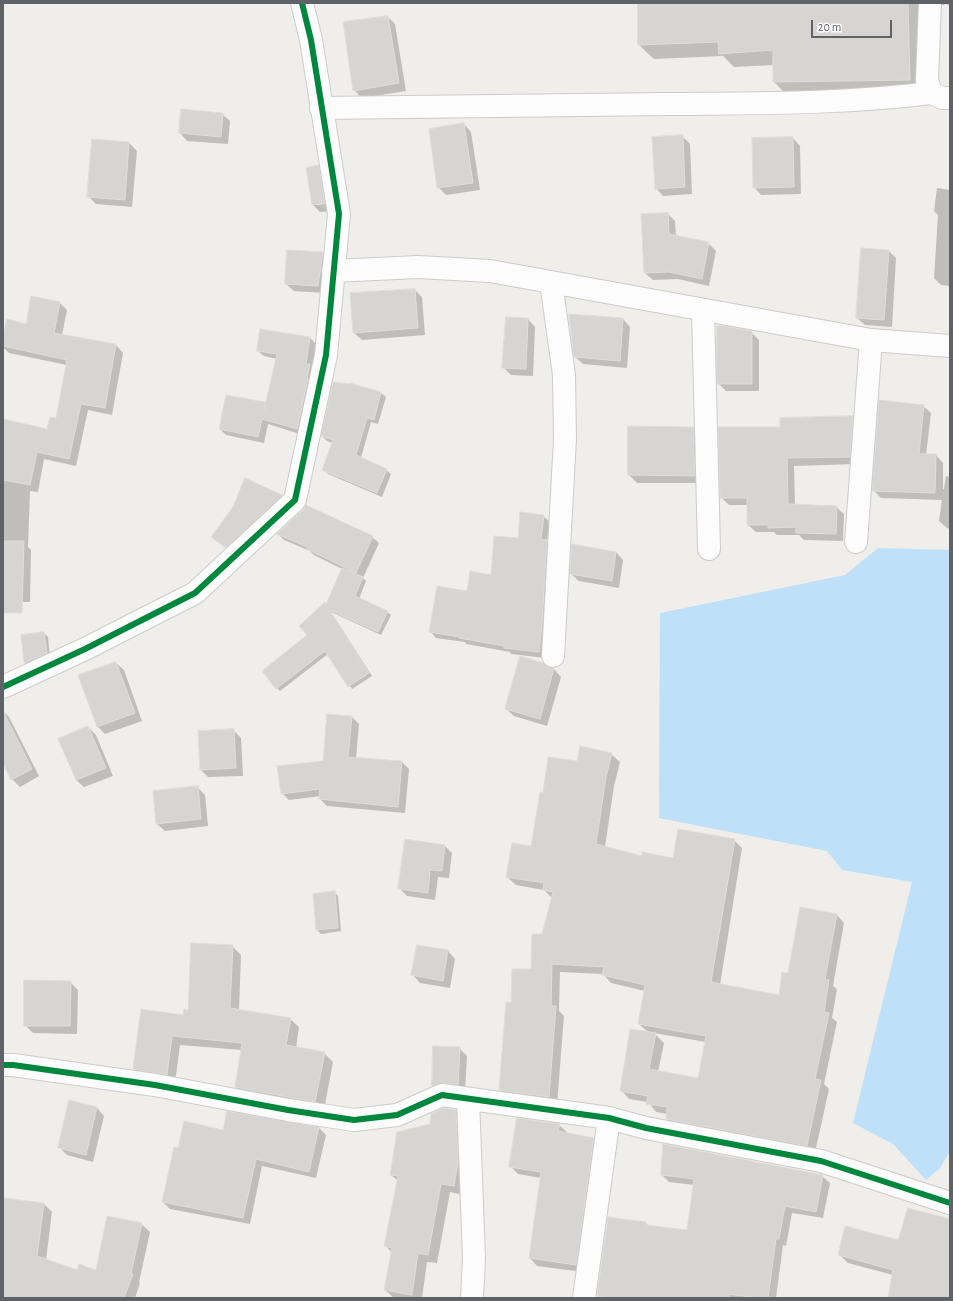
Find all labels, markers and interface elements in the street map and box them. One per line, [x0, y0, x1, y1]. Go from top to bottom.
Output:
scale bar [813, 12, 894, 38]
text: 20 m [818, 21, 841, 33]

